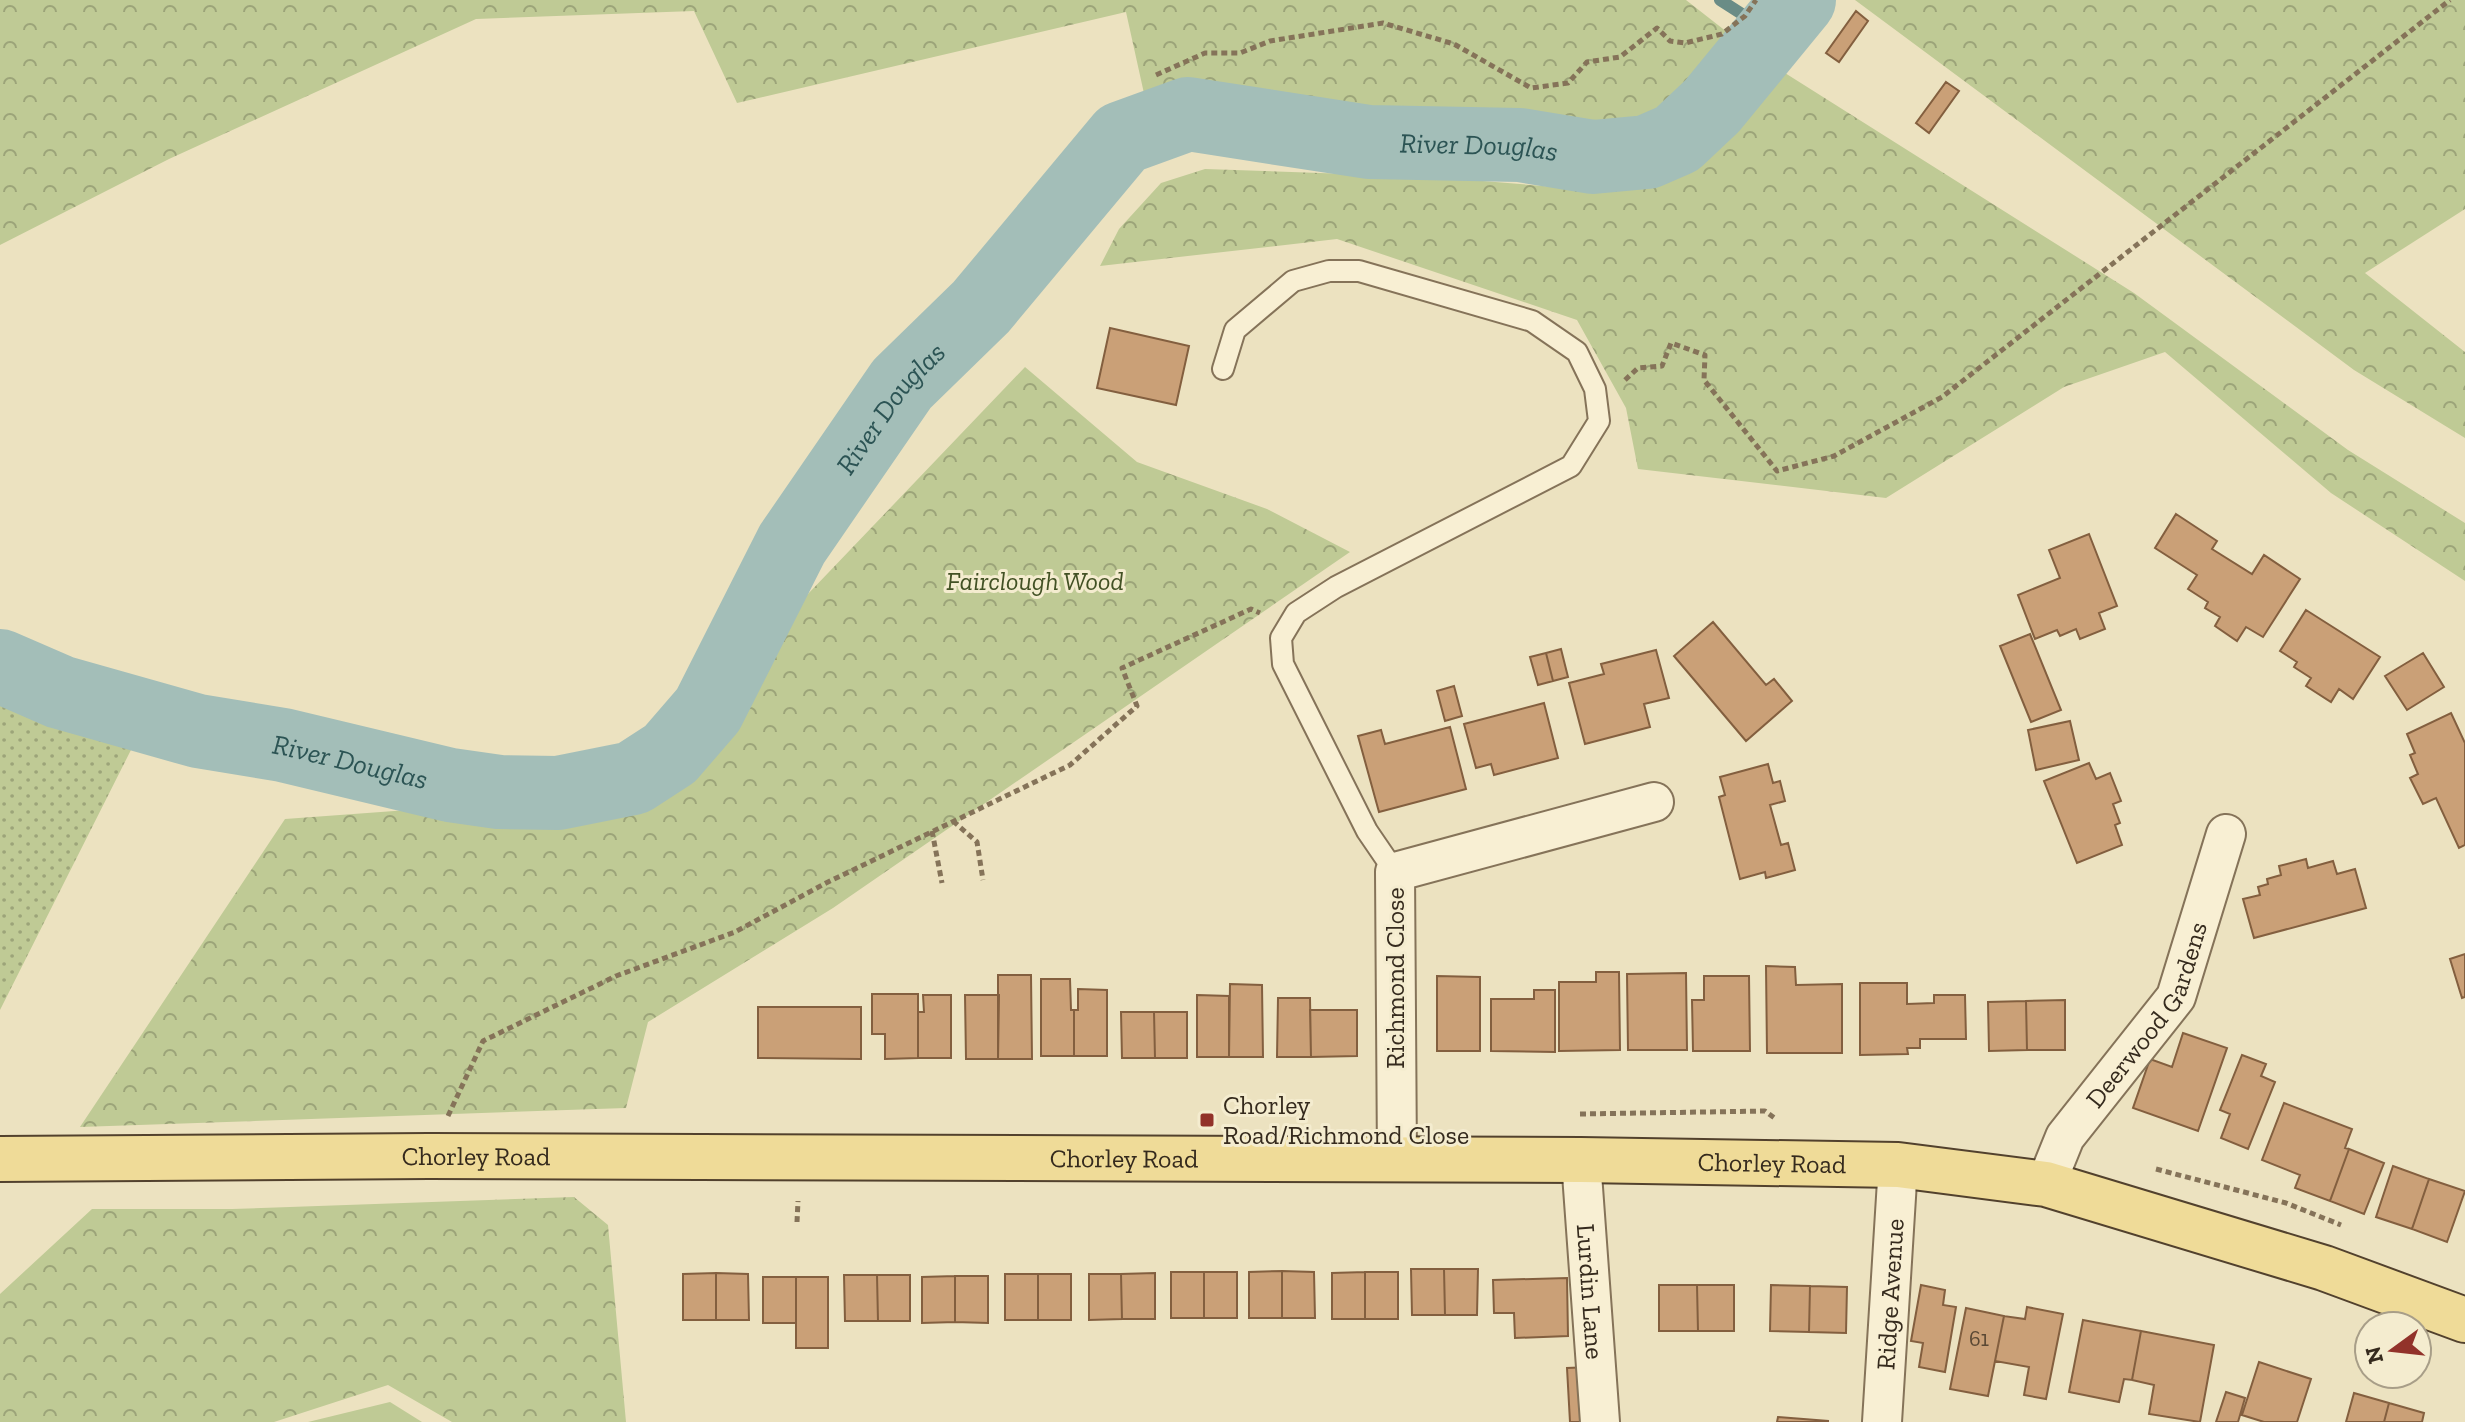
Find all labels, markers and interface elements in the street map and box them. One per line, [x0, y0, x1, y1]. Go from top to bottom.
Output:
water label: River Douglas [1399, 126, 1561, 168]
water label: River Douglas [829, 335, 952, 480]
park label: Fairclough Wood [946, 565, 1124, 597]
water label: River Douglas [270, 727, 431, 796]
street label: Richmond Close [1379, 887, 1411, 1069]
street label: Deerwood Gardens [2079, 918, 2214, 1114]
place label: Chorley Road/Richmond Close [1223, 1089, 1469, 1151]
marker: Chorley Road/Richmond Close [1198, 1111, 1216, 1129]
street label: Chorley Road [402, 1140, 550, 1172]
street label: Chorley Road [1050, 1142, 1198, 1175]
street label: Chorley Road [1697, 1146, 1847, 1180]
street label: Ridge Avenue [1869, 1218, 1911, 1371]
street label: Lurdin Lane [1570, 1223, 1611, 1361]
north arrow [2353, 1310, 2433, 1390]
house number: 61 [1969, 1325, 1990, 1352]
text: N [2359, 1343, 2389, 1367]

